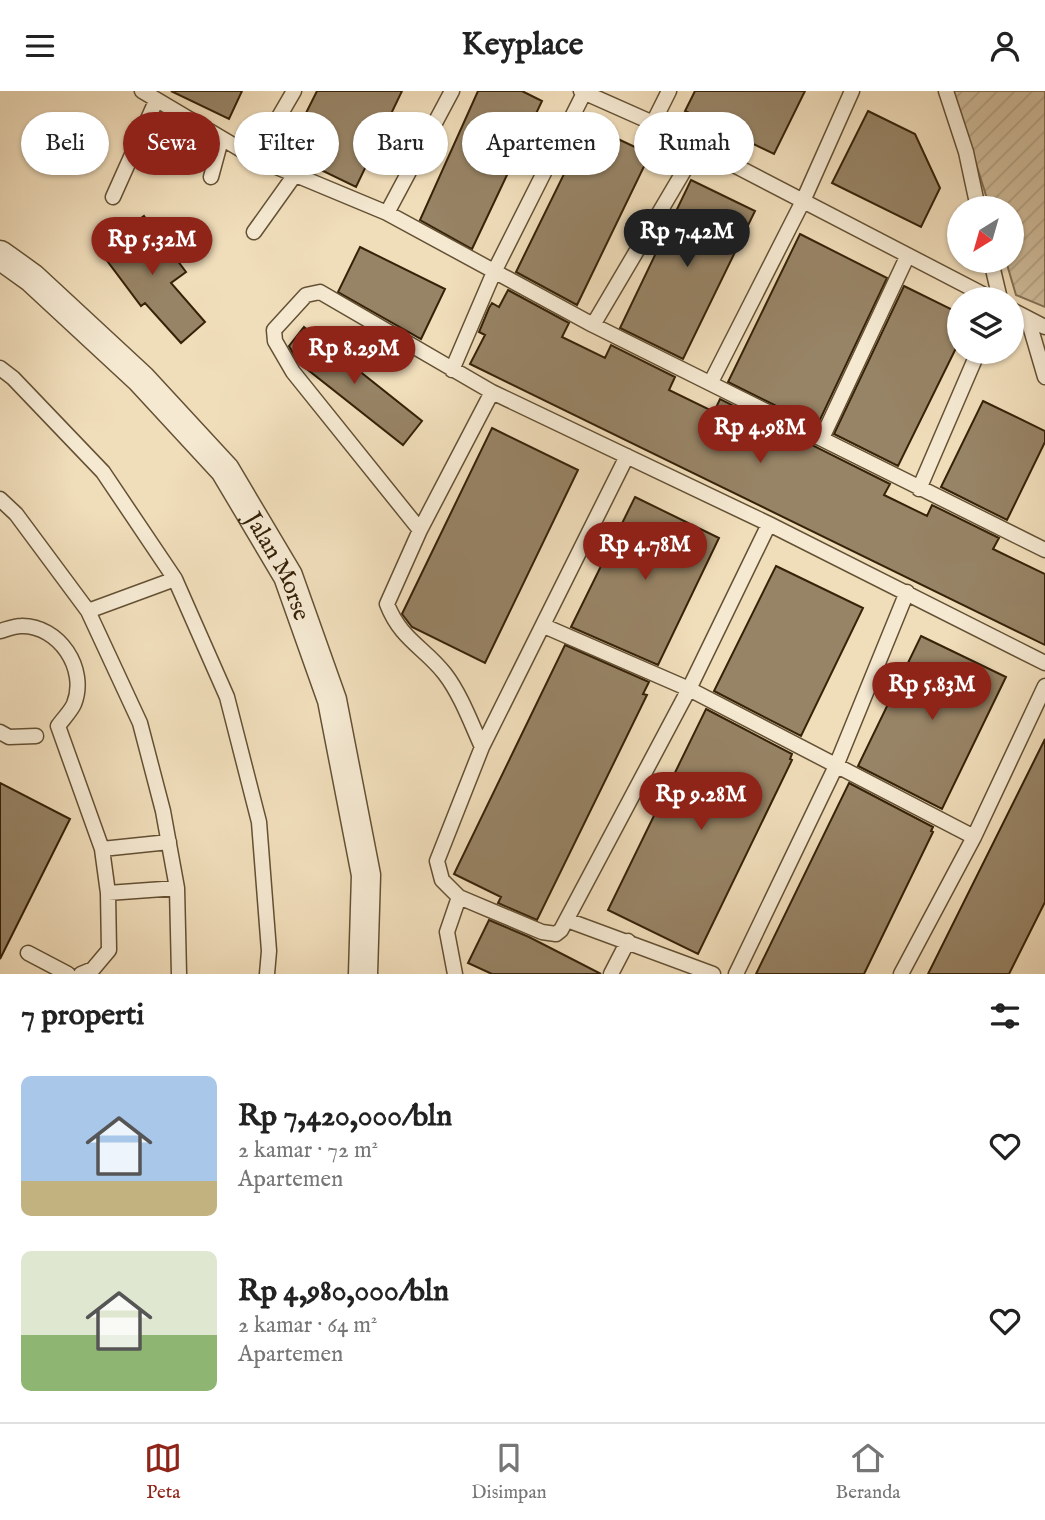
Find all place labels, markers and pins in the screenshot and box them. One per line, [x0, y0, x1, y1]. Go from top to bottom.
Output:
pin: Rp 7.42M [615, 209, 759, 269]
pin: Rp 5.32M [80, 218, 224, 277]
pin: Rp 8.29M [282, 327, 426, 386]
pin: Rp 4.98M [688, 405, 832, 465]
pin: Rp 4.78M [573, 523, 717, 582]
pin: Rp 5.83M [860, 663, 1004, 722]
pin: Rp 9.28M [629, 773, 773, 832]

